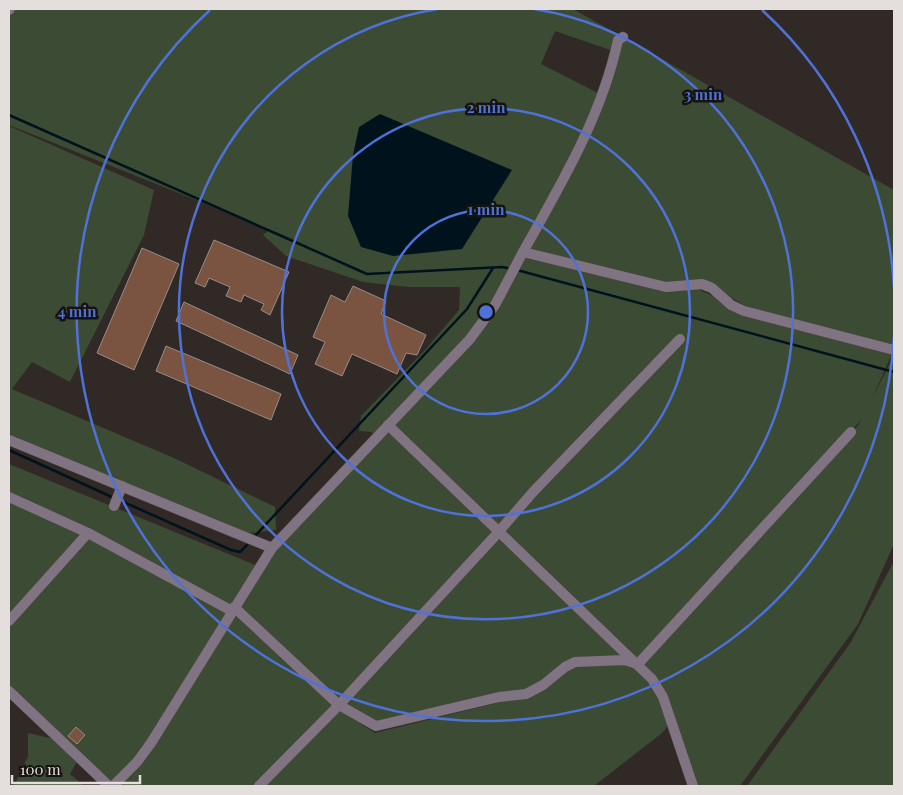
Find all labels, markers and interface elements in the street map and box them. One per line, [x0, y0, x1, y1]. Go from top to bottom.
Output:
text: 3 min [684, 84, 723, 104]
text: 2 min [467, 97, 506, 117]
text: 1 min [468, 199, 505, 219]
text: 4 min [58, 301, 97, 321]
centre of rings [477, 303, 495, 321]
scale bar [12, 752, 140, 784]
text: 100 m [20, 759, 61, 779]

